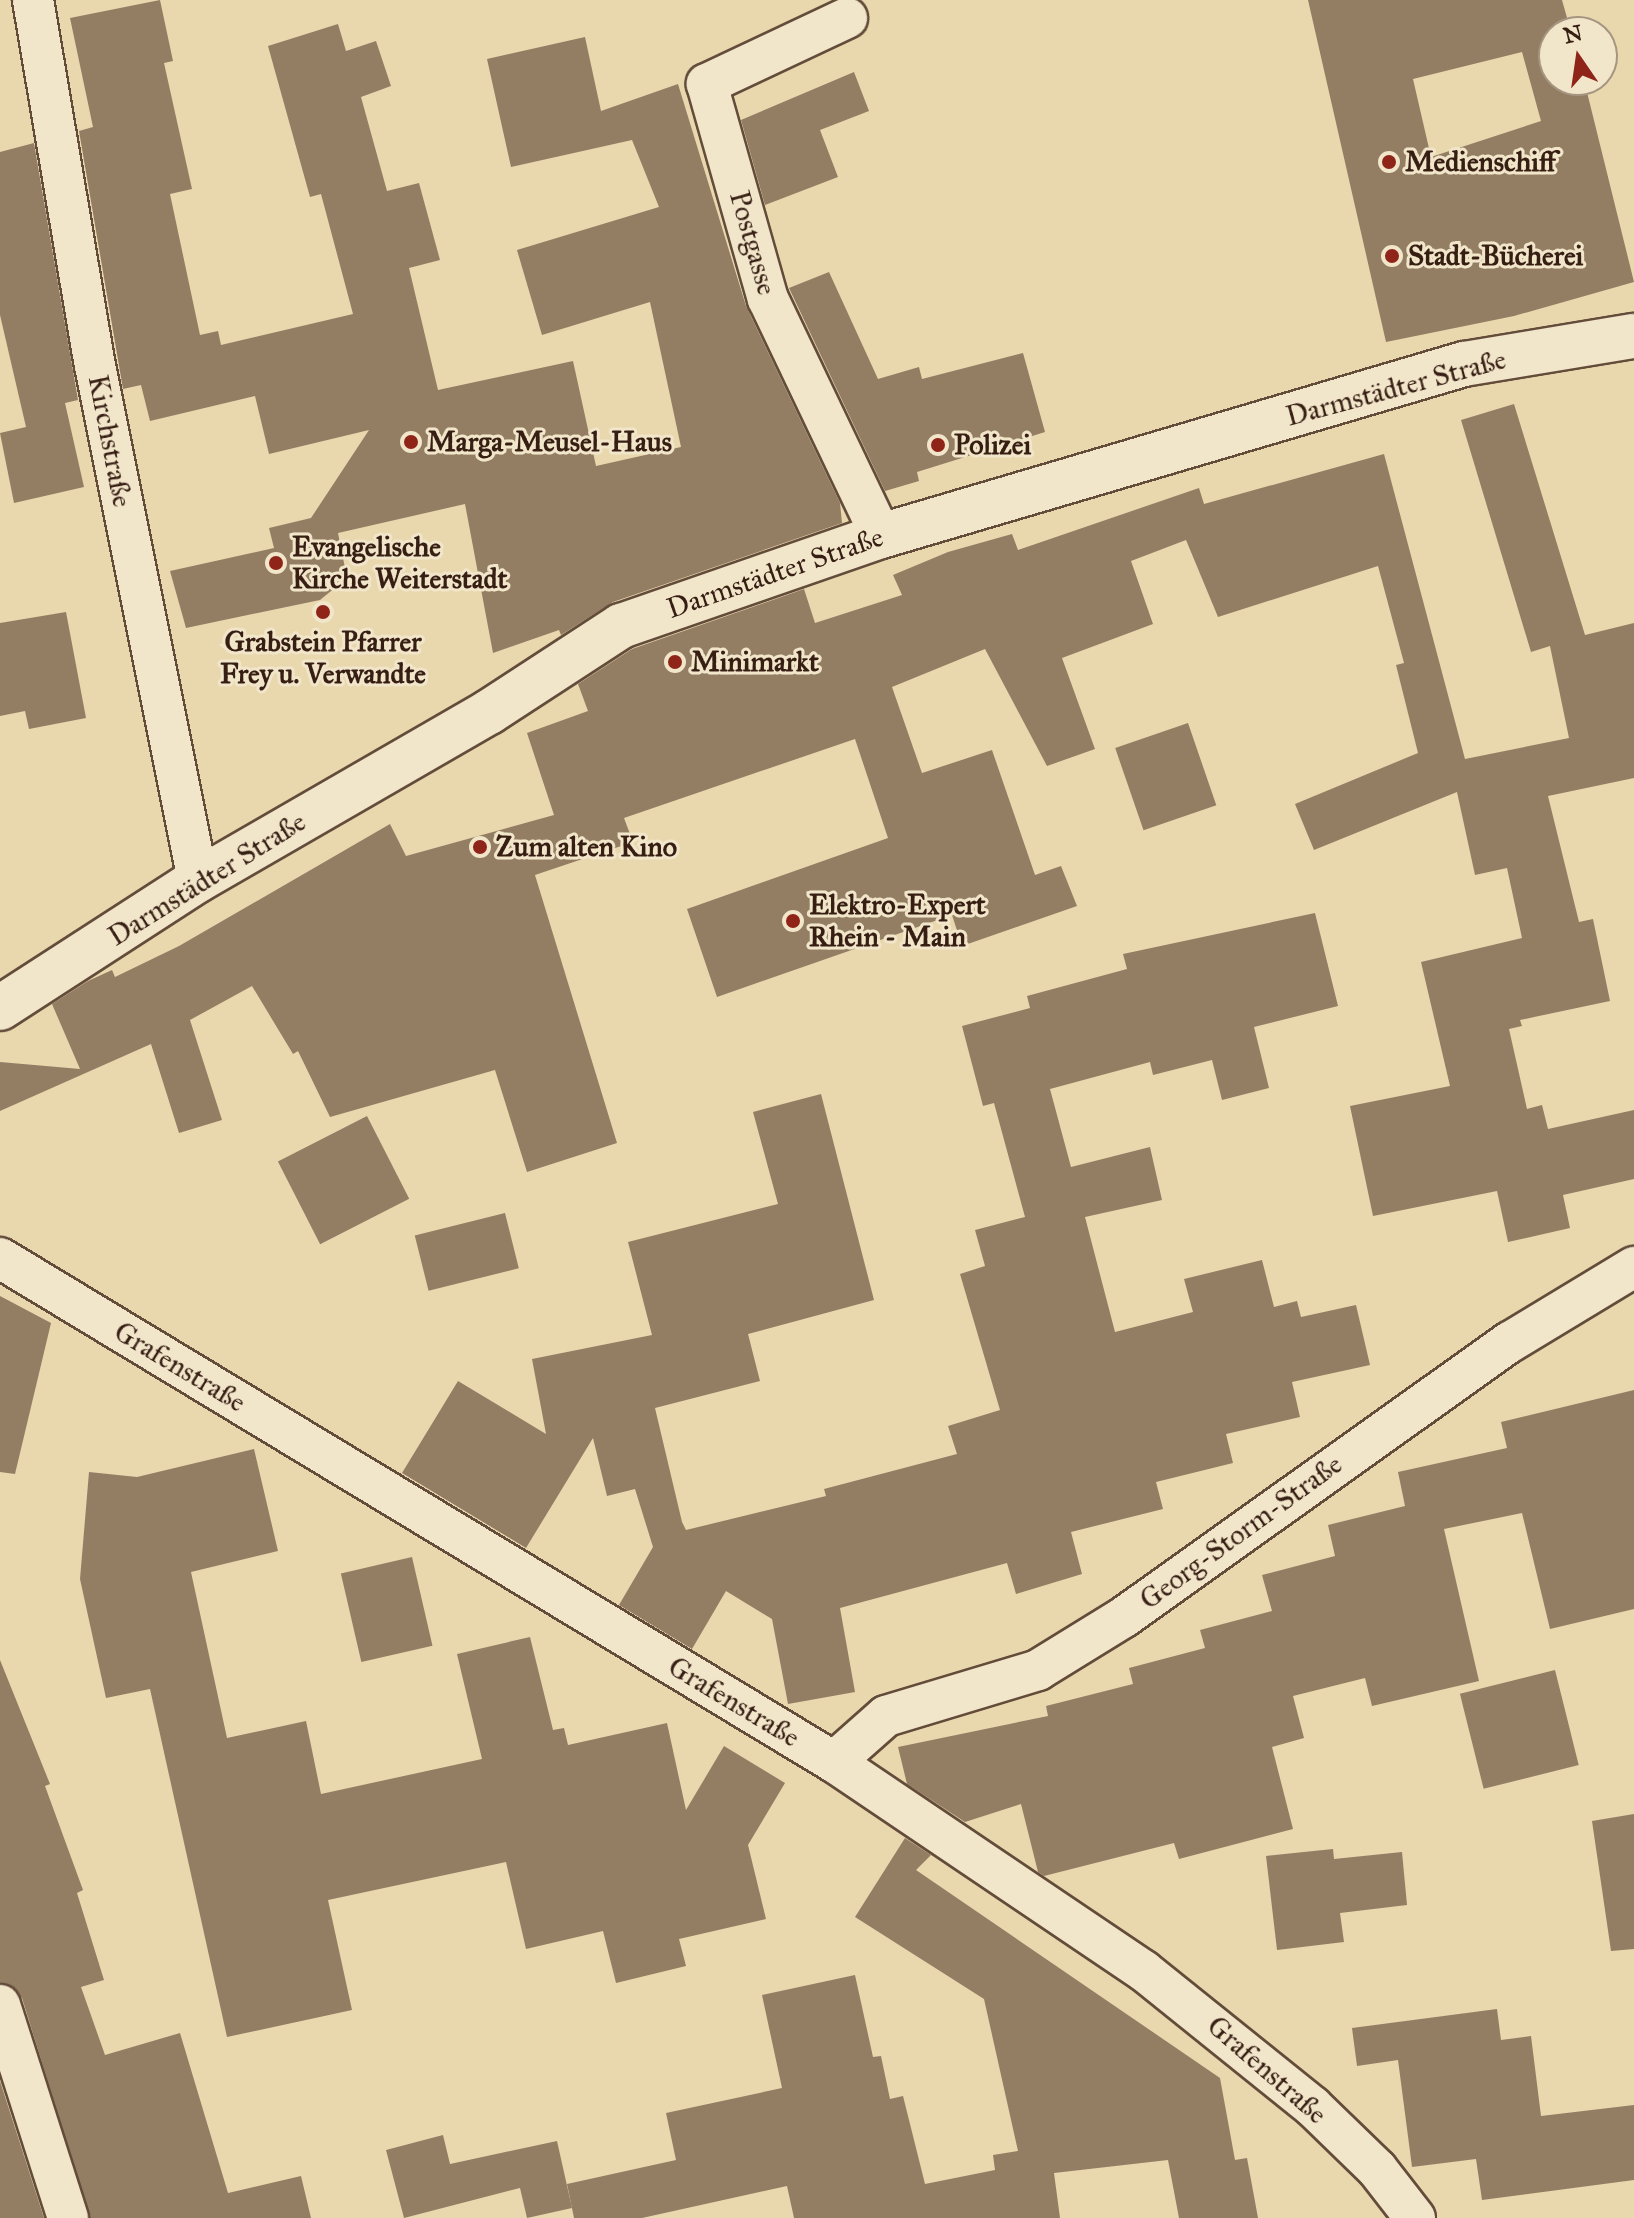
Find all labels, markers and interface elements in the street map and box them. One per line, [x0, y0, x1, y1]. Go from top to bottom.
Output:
north arrow [1538, 16, 1618, 96]
text: N [1561, 19, 1585, 49]
place label: Medienschiff [1405, 145, 1556, 179]
marker: Medienschiff [1380, 153, 1398, 171]
street label: Postgasse [722, 187, 784, 299]
place label: Stadt-Bücherei [1408, 239, 1583, 273]
marker: Stadt-Bücherei [1383, 247, 1401, 265]
street label: Darmstädter Straße [1282, 342, 1510, 434]
street label: Kirchstraße [81, 372, 139, 510]
place label: Marga-Meusel-Haus [427, 425, 672, 459]
place label: Polizei [954, 428, 1031, 462]
marker: Marga-Meusel-Haus [402, 433, 420, 451]
marker: Polizei [929, 436, 947, 454]
street label: Darmstädter Straße [662, 520, 888, 626]
place label: Evangelische Kirche Weiterstadt [292, 530, 507, 596]
marker: Evangelische Kirche Weiterstadt [267, 554, 285, 572]
marker: Grabstein Pfarrer Frey u. Verwandte [314, 603, 332, 621]
place label: Grabstein Pfarrer Frey u. Verwandte [220, 625, 426, 691]
place label: Minimarkt [691, 645, 819, 679]
marker: Minimarkt [666, 653, 684, 671]
street label: Darmstädter Straße [102, 805, 312, 953]
place label: Zum alten Kino [496, 830, 677, 864]
marker: Zum alten Kino [471, 838, 489, 856]
place label: Elektro-Expert Rhein - Main [809, 888, 986, 954]
marker: Elektro-Expert Rhein - Main [784, 912, 802, 930]
street label: Grafenstraße [108, 1315, 252, 1419]
street label: Georg-Storm-Straße [1133, 1447, 1349, 1617]
street label: Grafenstraße [662, 1650, 806, 1754]
street label: Grafenstraße [1200, 2009, 1334, 2131]

